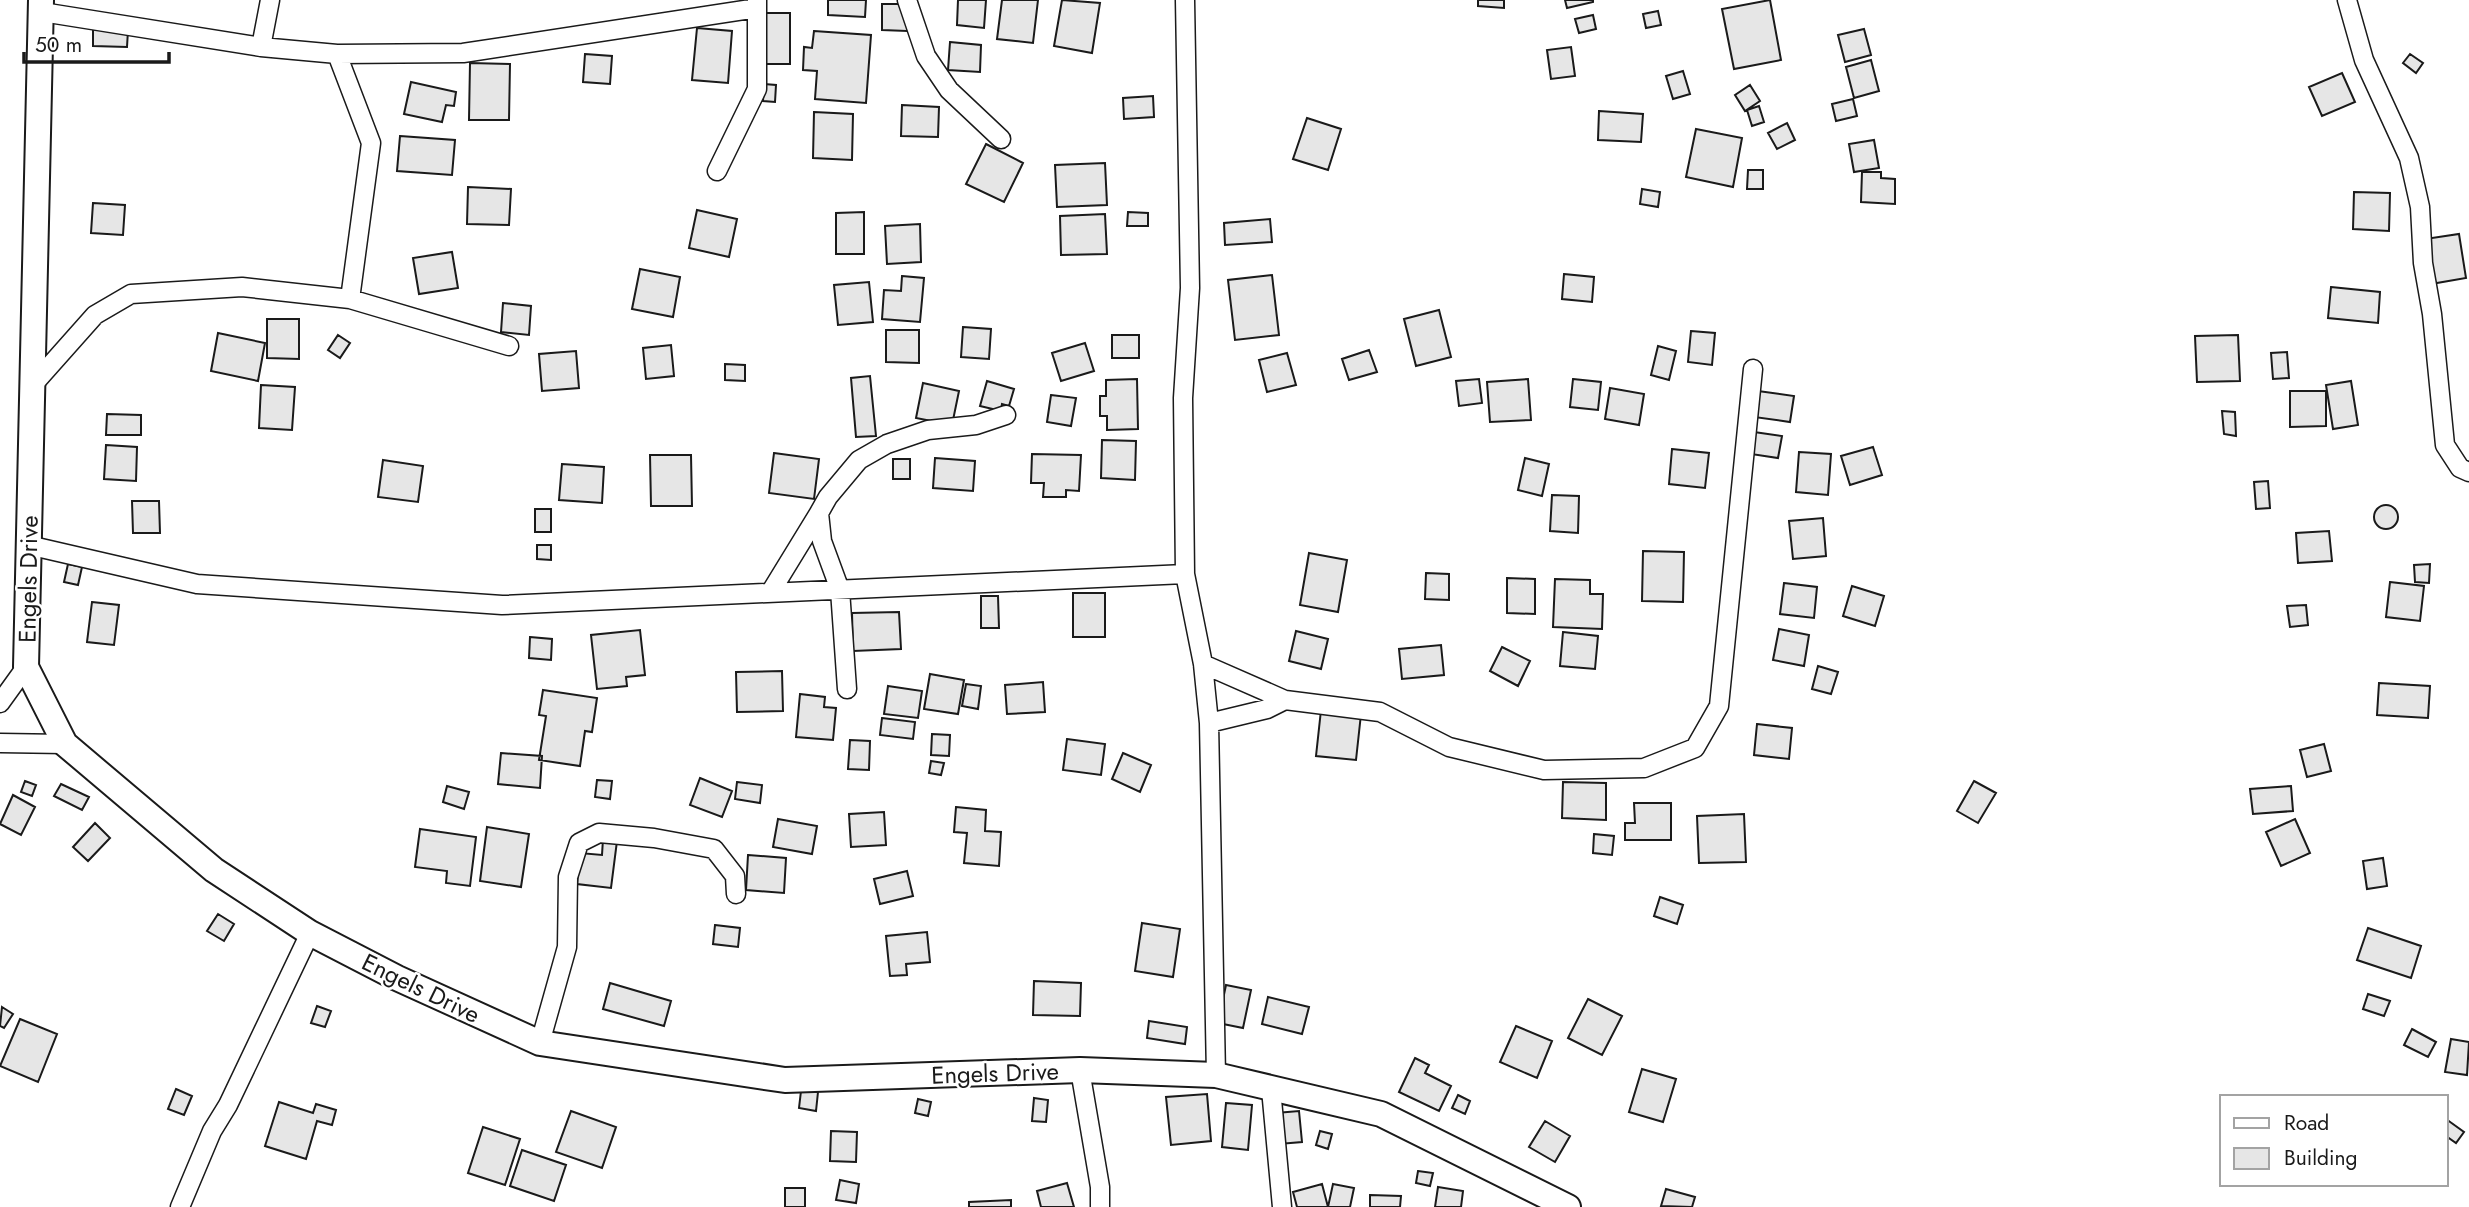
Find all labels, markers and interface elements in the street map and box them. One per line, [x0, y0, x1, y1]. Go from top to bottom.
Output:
scale bar [24, 21, 170, 65]
text: 50 m [35, 30, 82, 60]
street label: Engels Drive [9, 515, 47, 643]
street label: Engels Drive [356, 944, 486, 1032]
street label: Engels Drive [931, 1053, 1059, 1093]
legend [2220, 1095, 2448, 1186]
text: Road [2284, 1108, 2329, 1138]
text: Building [2284, 1143, 2357, 1173]

